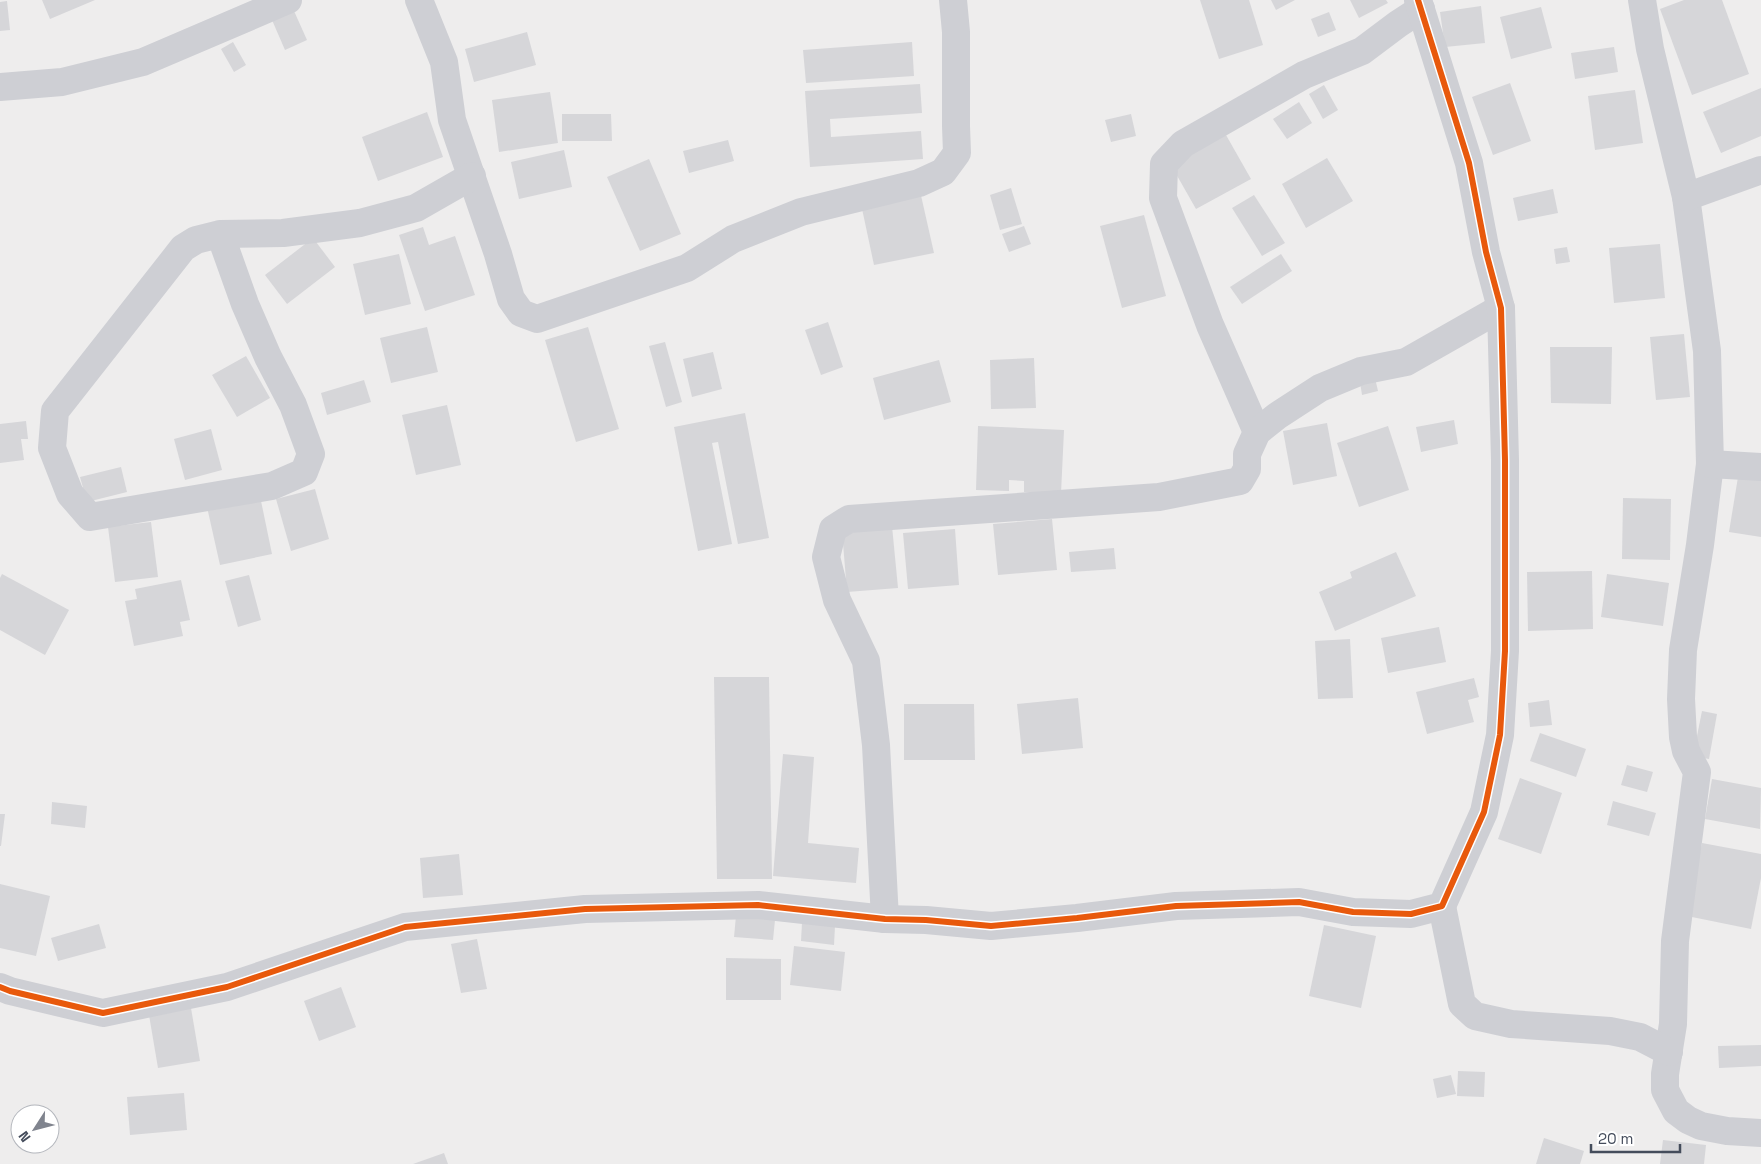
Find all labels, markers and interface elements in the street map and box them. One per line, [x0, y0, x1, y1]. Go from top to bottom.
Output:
north arrow [10, 1104, 60, 1154]
scale bar [1591, 1122, 1680, 1154]
text: N [14, 1128, 35, 1146]
text: 20 m [1598, 1129, 1633, 1148]

